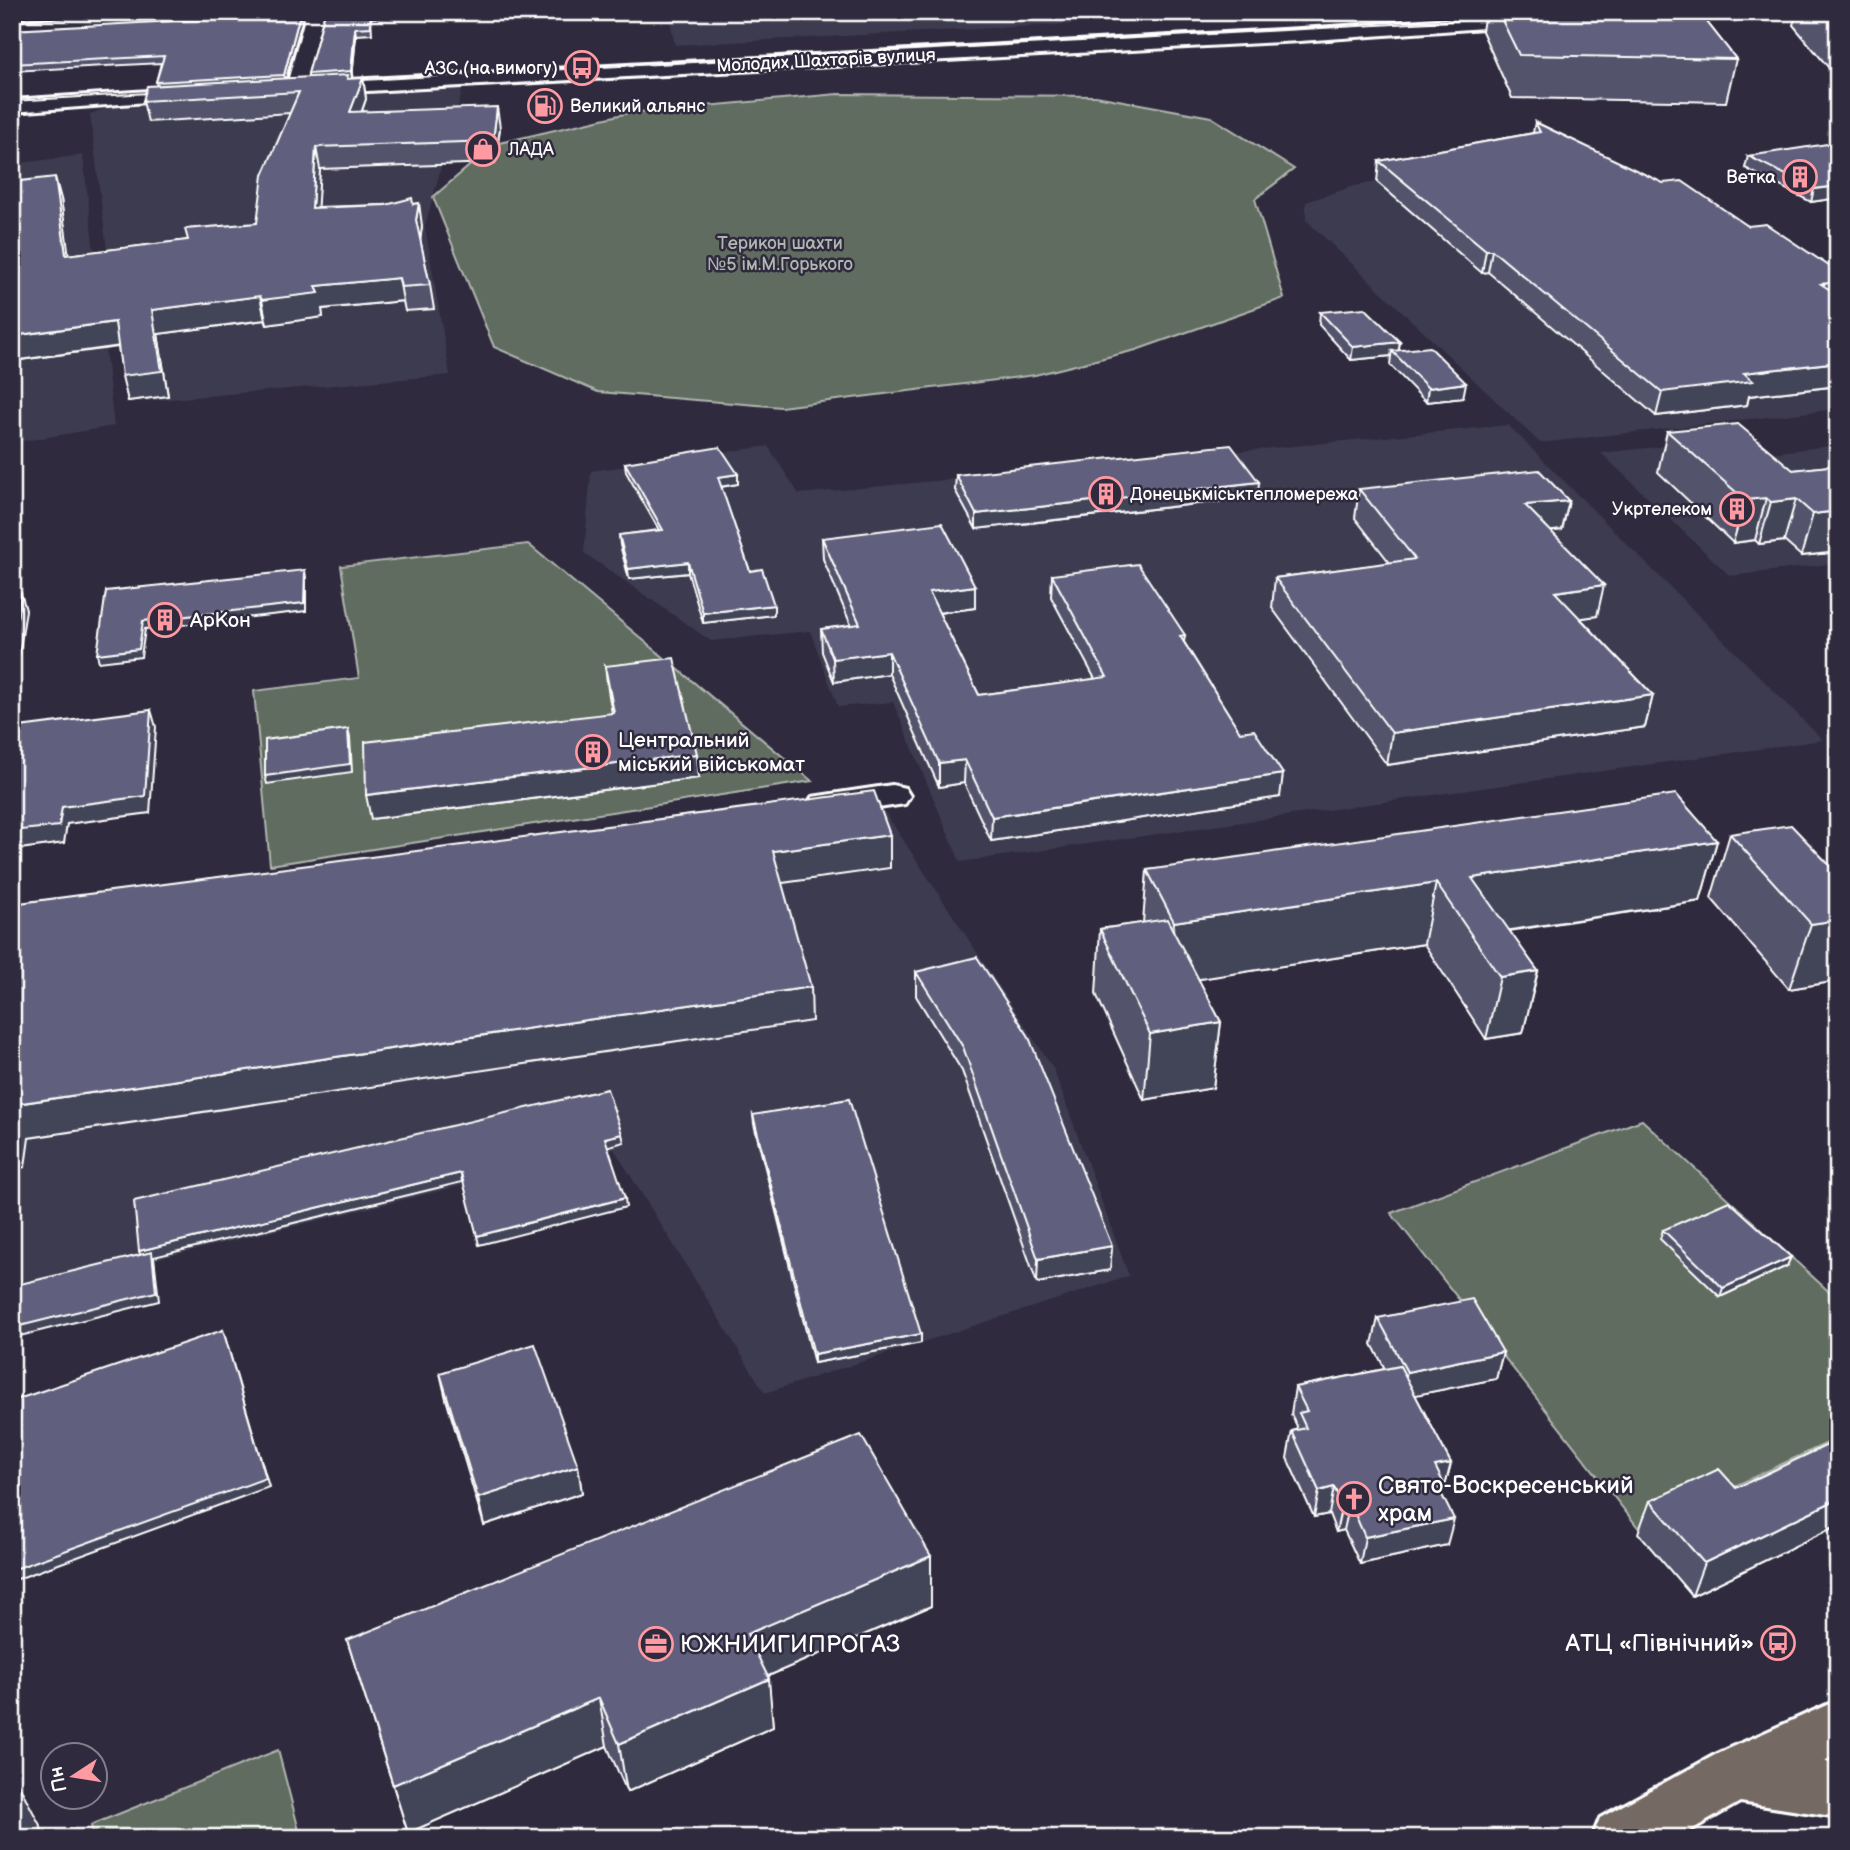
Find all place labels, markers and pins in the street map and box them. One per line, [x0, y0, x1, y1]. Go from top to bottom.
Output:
bus stop icon: АЗС (на вимогу) [563, 49, 601, 87]
place label: АЗС (на вимогу) [424, 58, 558, 79]
fuel station icon: Великий альянс [526, 87, 564, 125]
place label: Великий альянс [570, 96, 705, 117]
shop icon: ЛАДА [464, 130, 502, 168]
place label: ЛАДА [507, 139, 554, 160]
building icon: Ветка [1781, 158, 1819, 196]
place label: Ветка [1726, 167, 1776, 188]
building icon: Донецькміськтепломережа [1087, 475, 1125, 513]
place label: Донецькміськтепломережа [1130, 484, 1359, 505]
building icon: Укртелеком [1718, 490, 1756, 528]
place label: Укртелеком [1612, 499, 1712, 520]
building icon: АрКон [146, 601, 184, 639]
place label: АрКон [189, 608, 251, 633]
place label: Центральний міський військомат [618, 728, 805, 777]
building icon: Центральний міський військомат [574, 733, 612, 771]
place label: Свято-Воскресенський храм [1378, 1471, 1634, 1528]
church icon: Свято-Воскресенський храм [1335, 1480, 1373, 1518]
bus stop icon: АТЦ «Північний» [1759, 1624, 1797, 1662]
office icon: ЮЖНИИГИПРОГАЗ [637, 1625, 675, 1663]
place label: АТЦ «Північний» [1565, 1629, 1754, 1658]
place label: ЮЖНИИГИПРОГАЗ [680, 1630, 900, 1659]

